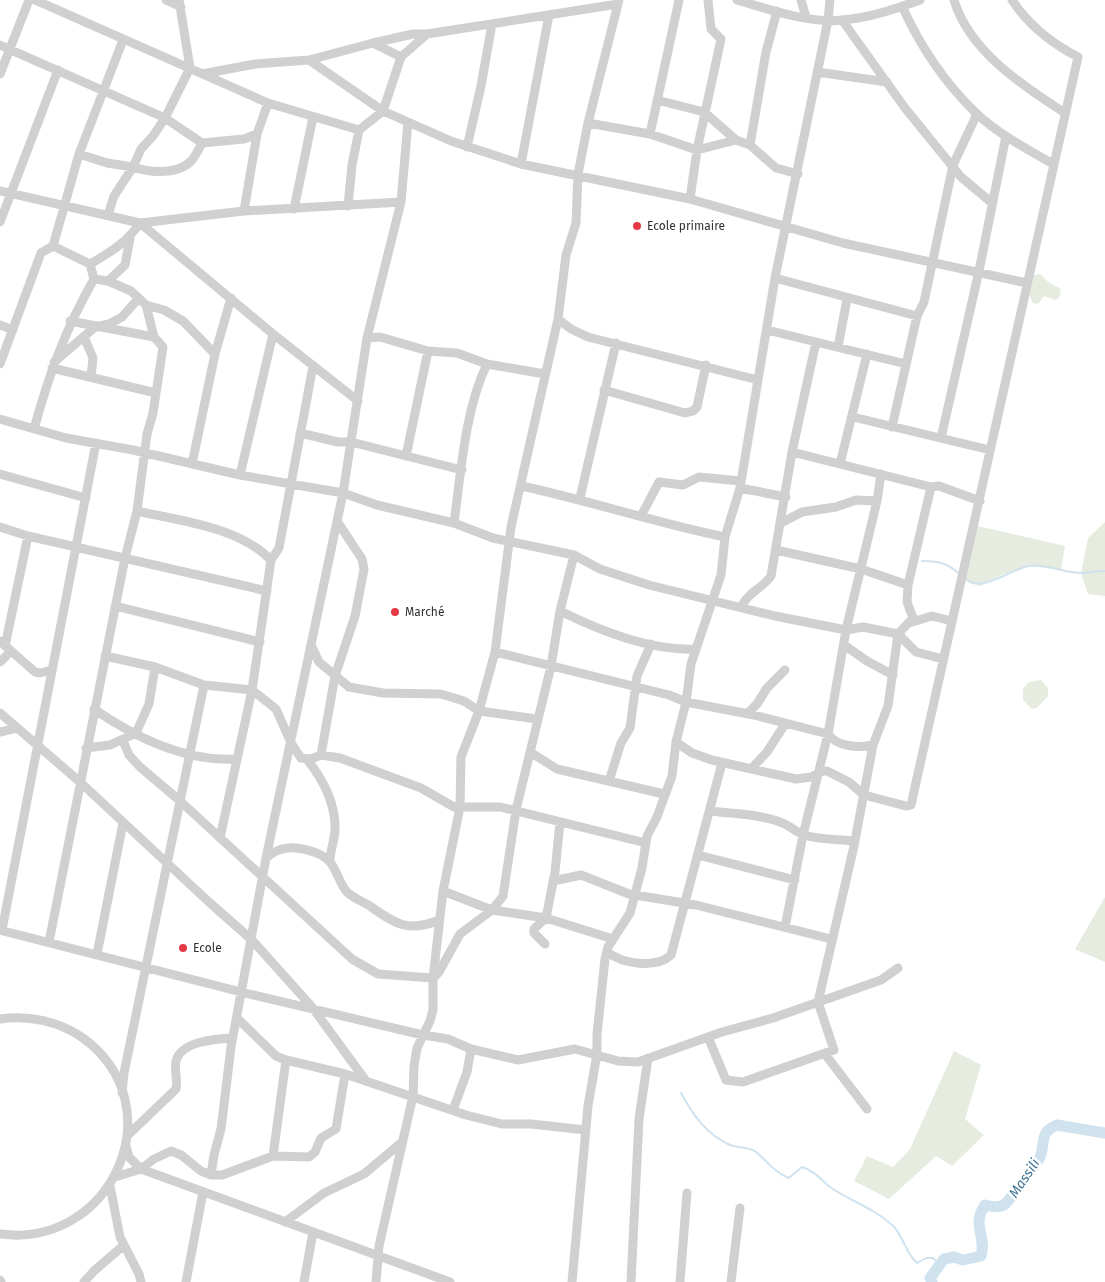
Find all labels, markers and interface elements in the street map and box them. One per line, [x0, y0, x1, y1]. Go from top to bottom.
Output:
place label: Ecole primaire [647, 219, 725, 233]
marker: Ecole primaire [631, 220, 643, 232]
place label: Marché [405, 605, 444, 619]
marker: Marché [389, 606, 401, 618]
place label: Ecole [193, 941, 222, 955]
marker: Ecole [177, 942, 189, 954]
water label: Massili [1005, 1155, 1044, 1201]

